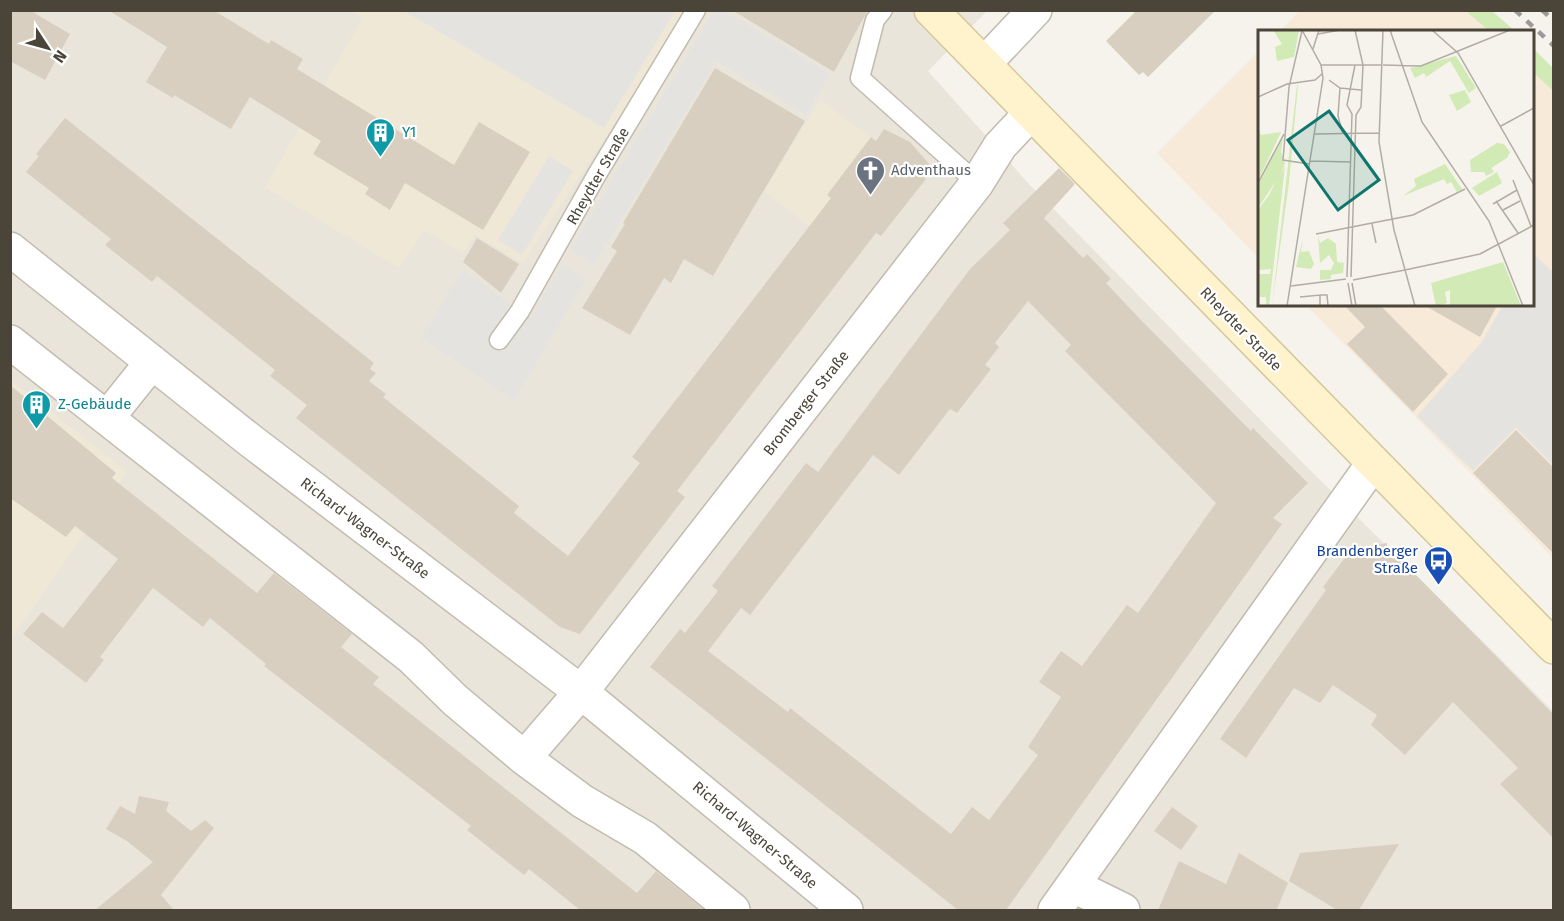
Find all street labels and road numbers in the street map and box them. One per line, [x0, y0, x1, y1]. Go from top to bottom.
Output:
street label: Rheydter Straße [563, 124, 633, 228]
street label: Rheydter Straße [1196, 283, 1286, 375]
street label: Bromberger Straße [759, 347, 853, 459]
street label: Richard-Wagner-Straße [297, 473, 433, 583]
street label: Richard-Wagner-Straße [689, 778, 821, 892]

